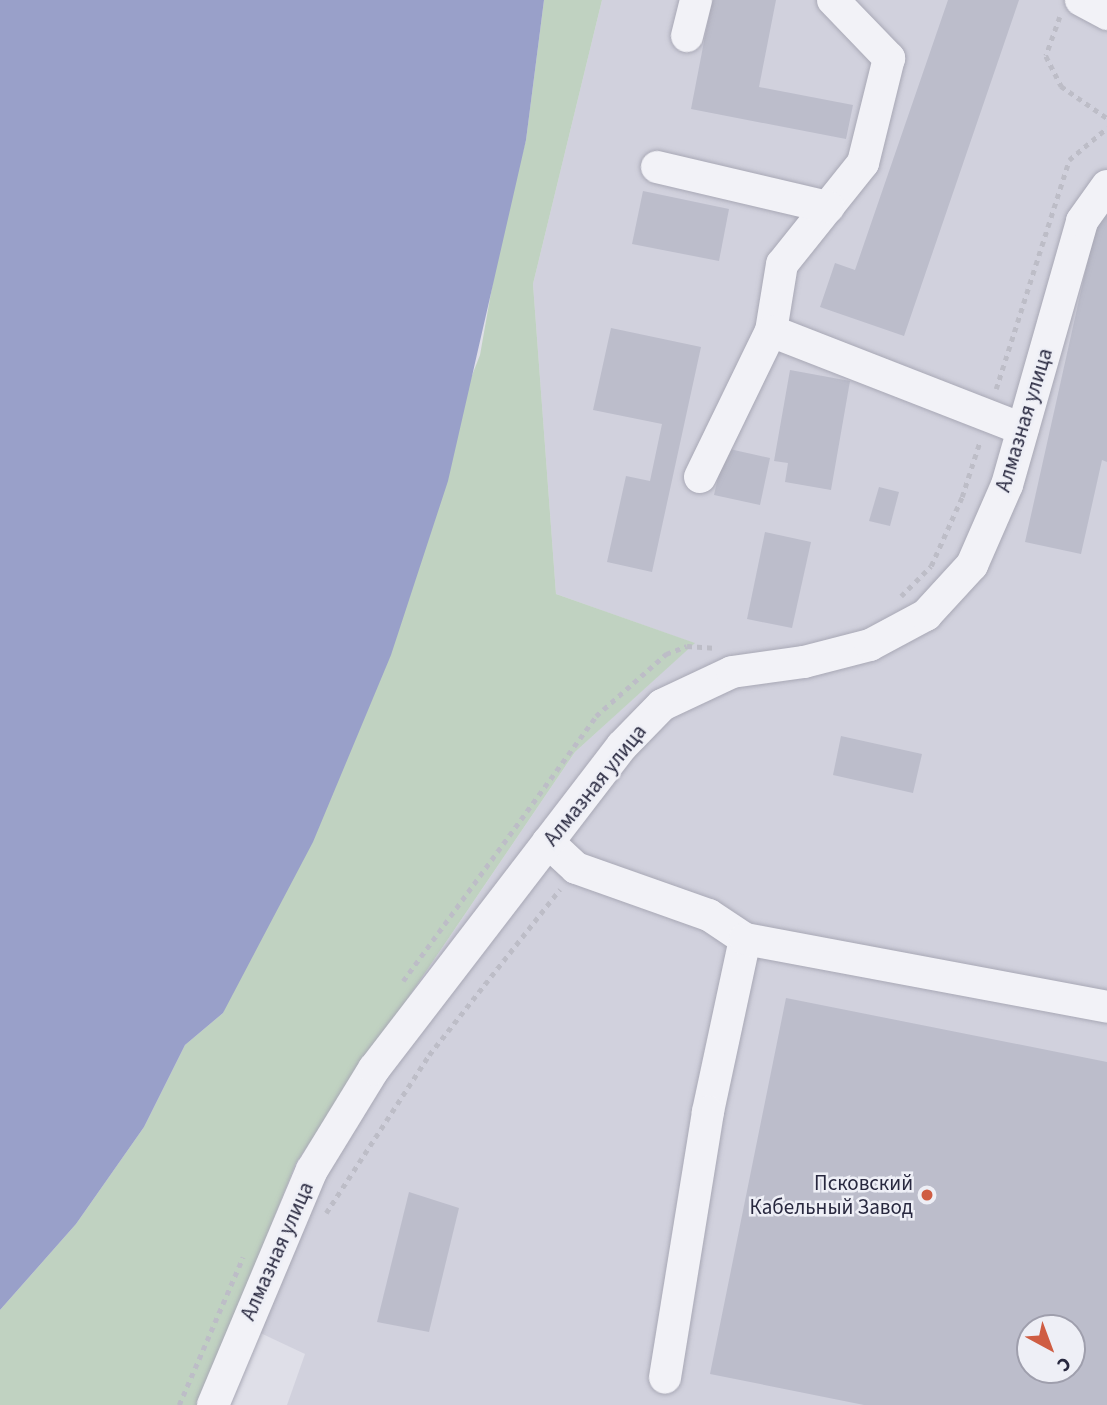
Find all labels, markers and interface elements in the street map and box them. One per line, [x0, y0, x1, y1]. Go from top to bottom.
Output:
street label: Алмазная улица [990, 345, 1058, 495]
street label: Алмазная улица [538, 719, 652, 851]
place label: Псковский Кабельный Завод [750, 1170, 913, 1220]
street label: Алмазная улица [235, 1178, 319, 1324]
marker: Псковский Кабельный Завод [919, 1187, 935, 1203]
north arrow [1016, 1314, 1086, 1384]
text: С [1051, 1350, 1077, 1378]

